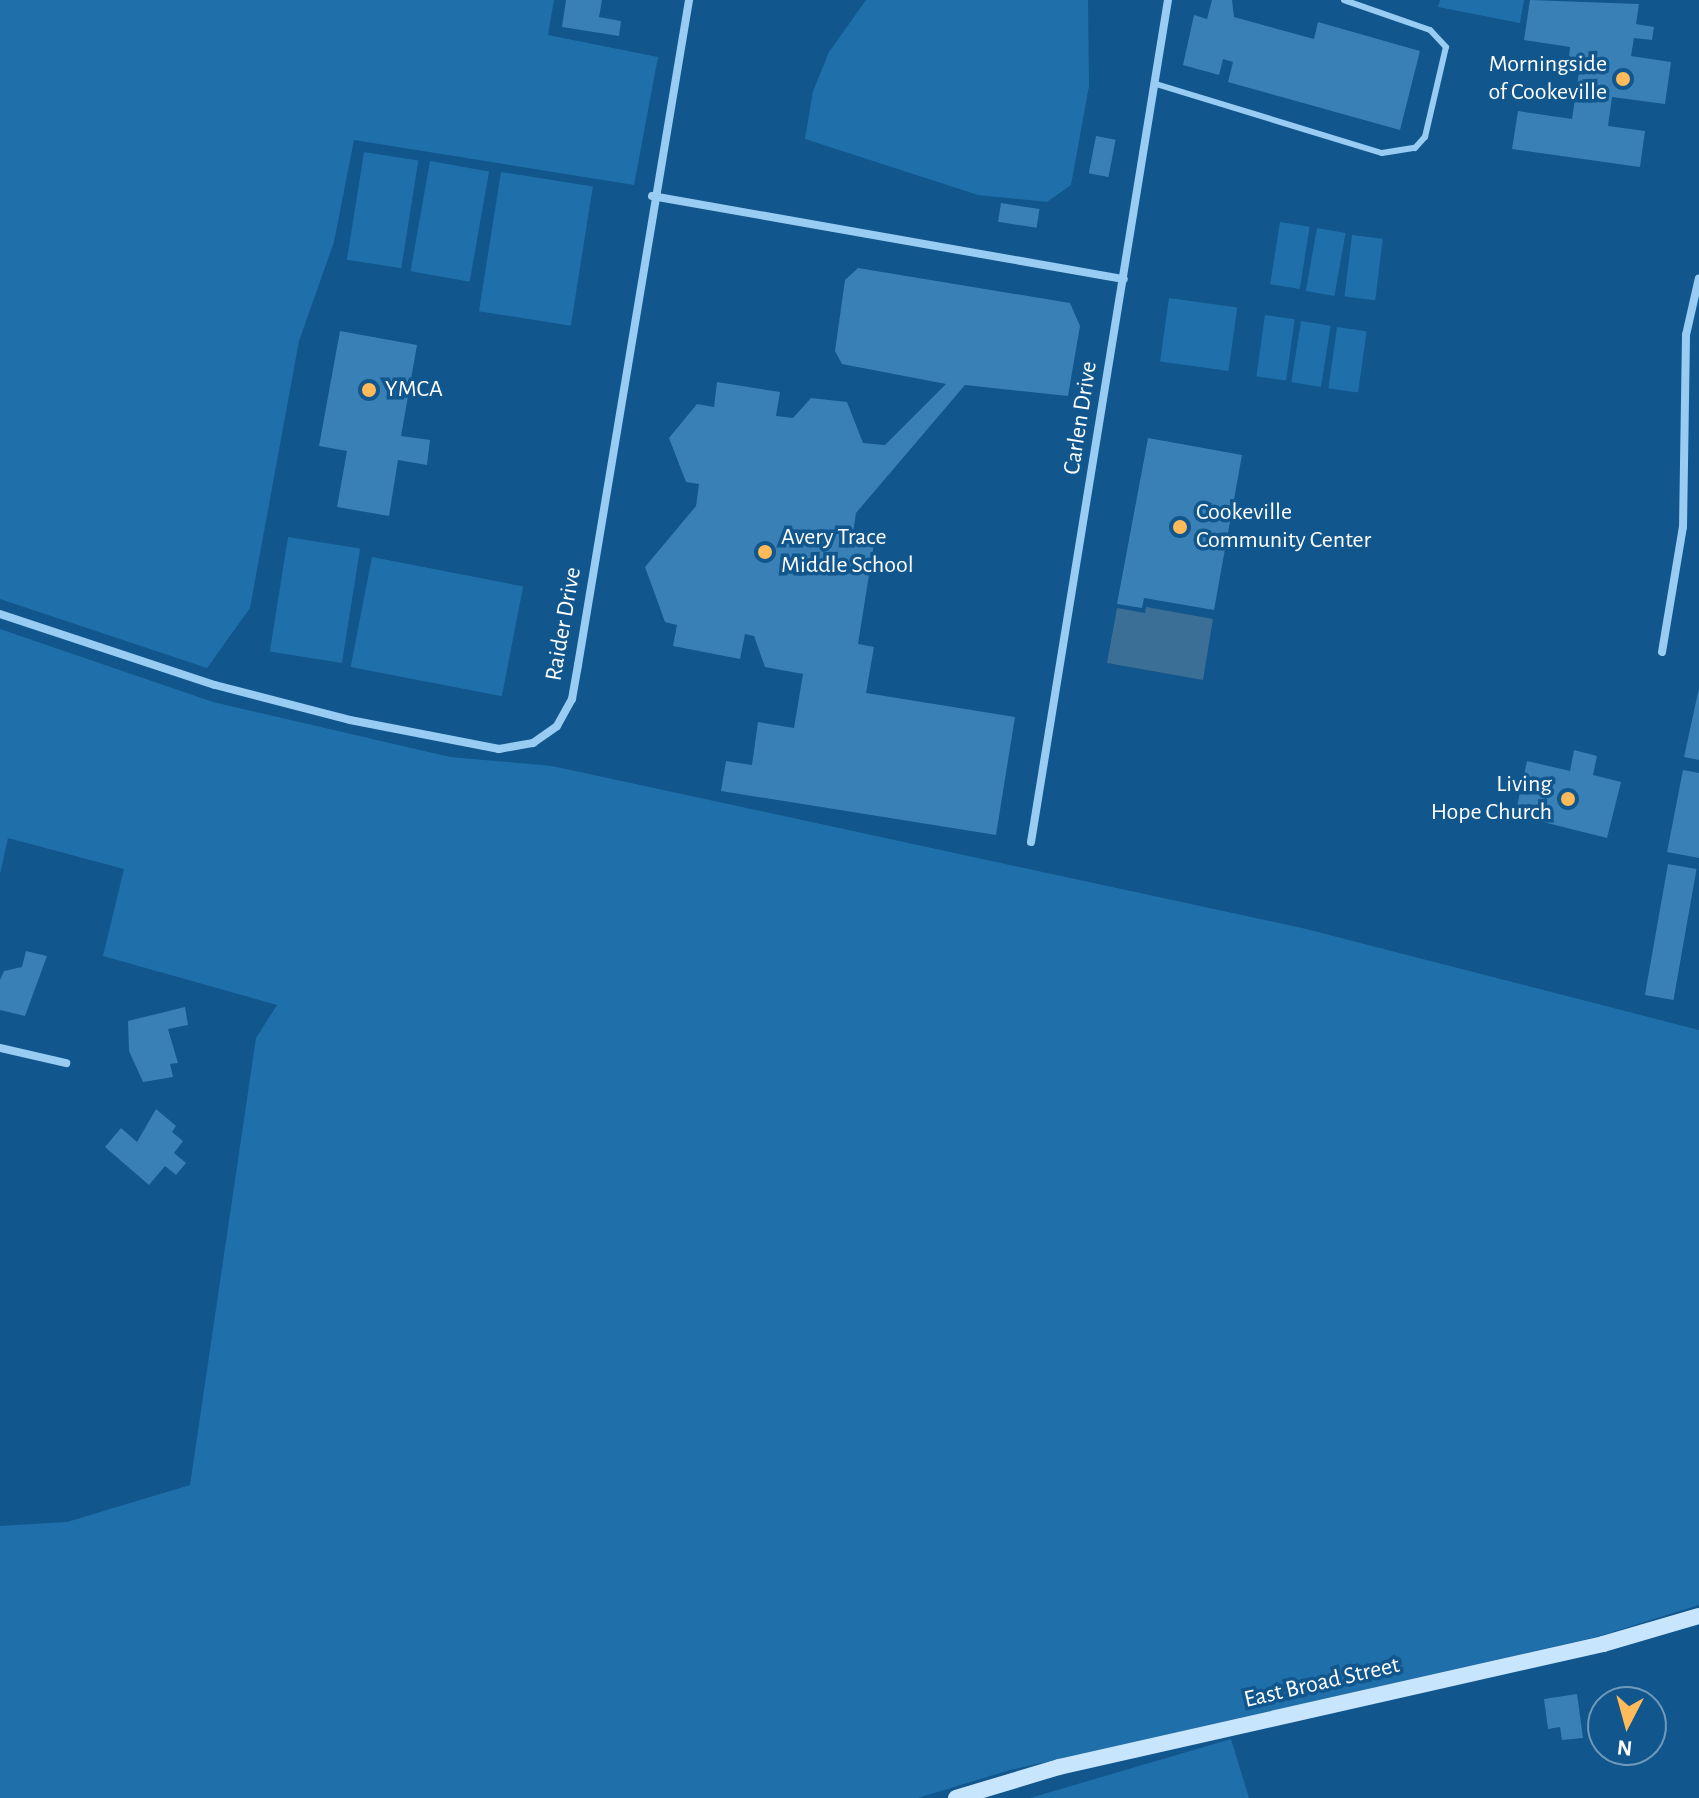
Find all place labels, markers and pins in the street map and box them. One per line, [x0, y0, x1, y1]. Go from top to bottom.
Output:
place label: Morningside of Cookeville [1488, 51, 1607, 107]
marker: Morningside of Cookeville [1614, 70, 1632, 88]
place label: YMCA [385, 376, 443, 404]
marker: YMCA [360, 381, 378, 399]
place label: Cookeville Community Center [1196, 499, 1371, 555]
marker: Cookeville Community Center [1171, 518, 1189, 536]
place label: Avery Trace Middle School [781, 524, 914, 580]
marker: Avery Trace Middle School [756, 543, 774, 561]
place label: Living Hope Church [1431, 771, 1552, 827]
marker: Living Hope Church [1559, 790, 1577, 808]

